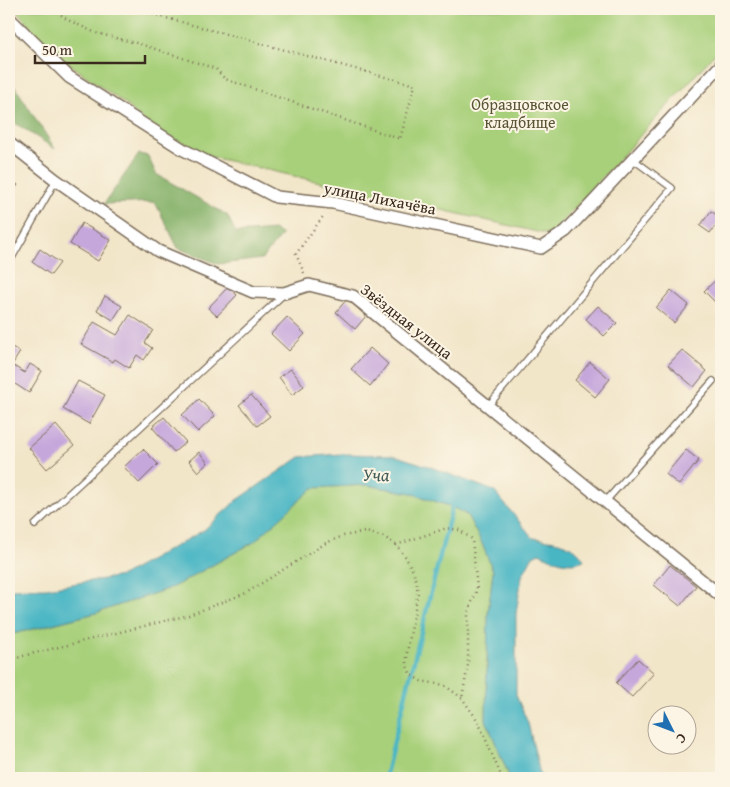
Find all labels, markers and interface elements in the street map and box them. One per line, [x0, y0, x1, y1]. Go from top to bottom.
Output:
scale bar [35, 32, 145, 64]
text: 50 m [42, 39, 73, 60]
park label: Образцовское кладбище [471, 92, 569, 134]
street label: улица Лихачёва [321, 175, 438, 221]
street label: Звёздная улица [356, 277, 458, 365]
water label: Уча [362, 461, 390, 488]
north arrow [648, 704, 698, 754]
text: С [672, 729, 692, 748]

